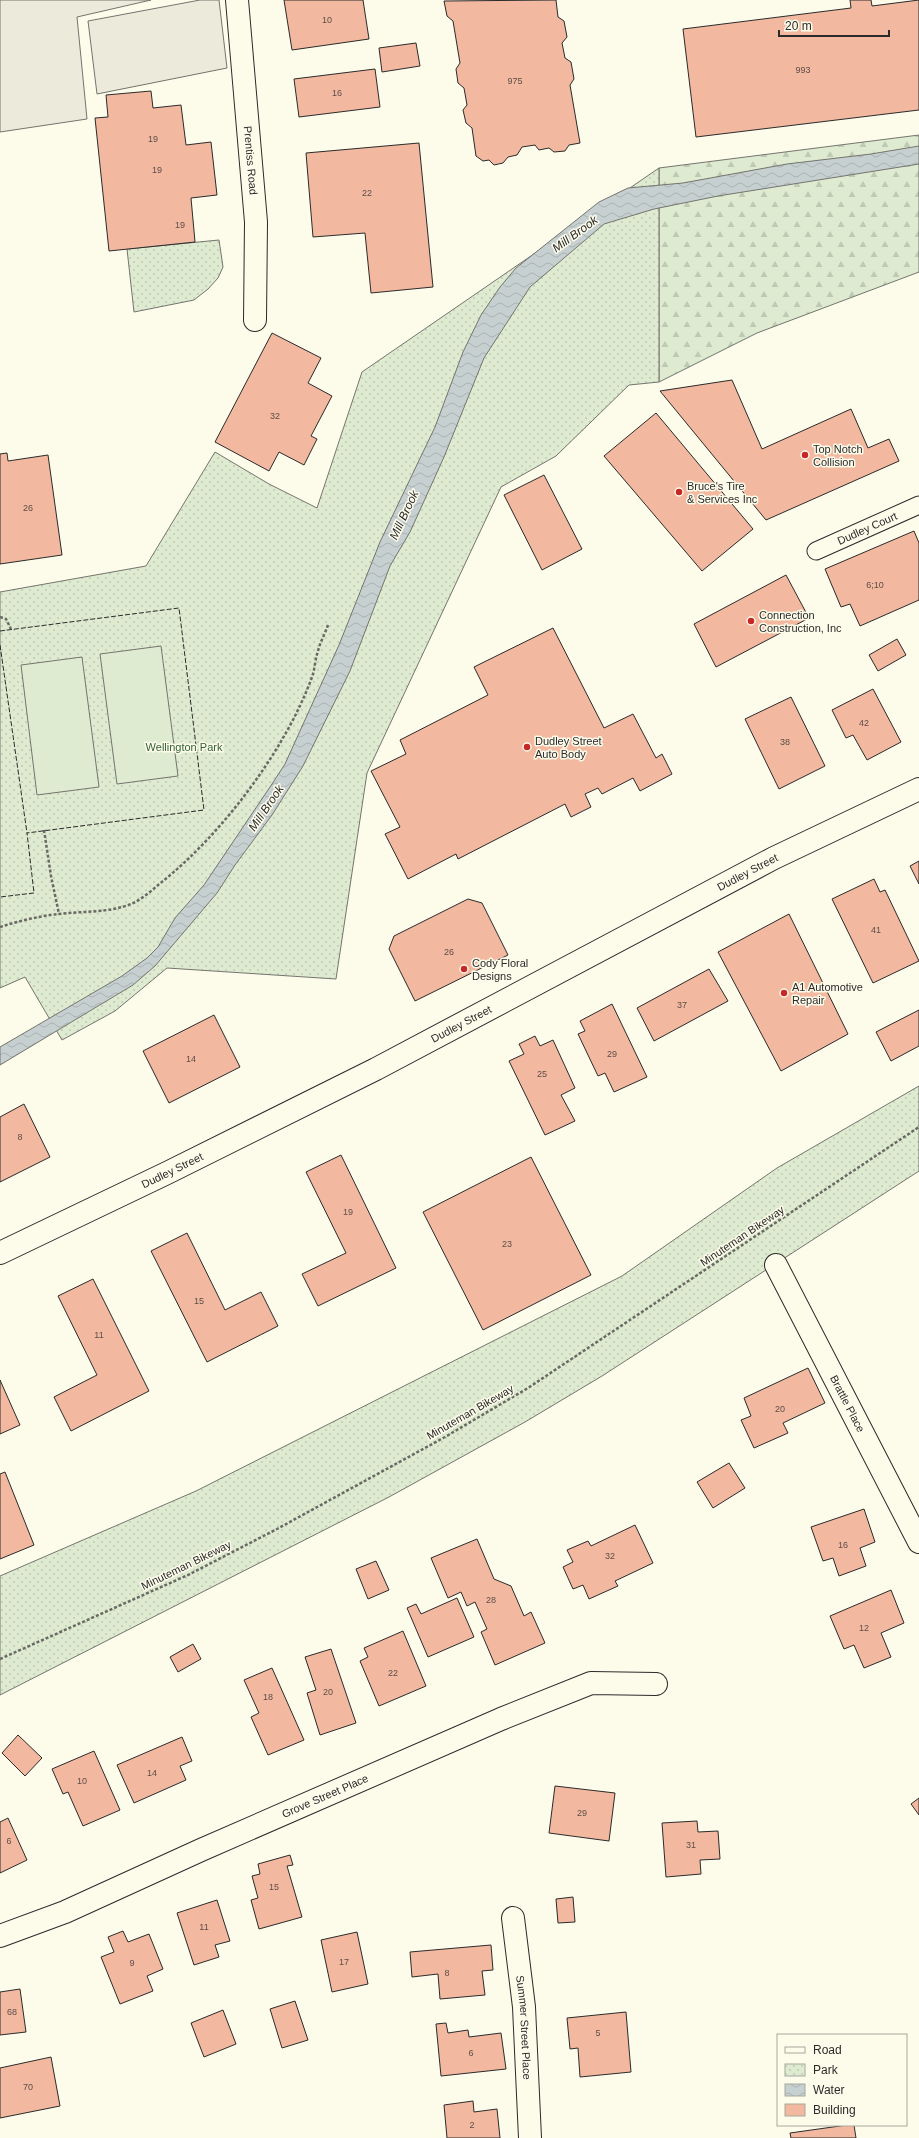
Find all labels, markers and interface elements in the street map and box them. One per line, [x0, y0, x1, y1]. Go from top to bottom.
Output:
scale bar [779, 12, 889, 38]
house number: 10 [322, 15, 332, 25]
text: 20 m [785, 19, 812, 33]
house number: 993 [795, 65, 811, 75]
house number: 975 [507, 76, 523, 86]
house number: 16 [332, 88, 342, 98]
street label: Prentiss Road [242, 125, 260, 195]
house number: 19 [148, 134, 158, 144]
house number: 19 [152, 165, 162, 175]
house number: 22 [362, 188, 372, 198]
water label: Mill Brook [550, 212, 601, 255]
house number: 19 [175, 220, 185, 230]
house number: 32 [270, 411, 280, 421]
place label: Top Notch Collision [813, 443, 863, 468]
marker: Top Notch Collision [800, 450, 810, 460]
place label: Bruce's Tire & Services Inc [687, 480, 758, 505]
water label: Mill Brook [387, 487, 422, 542]
marker: Bruce's Tire & Services Inc [674, 487, 684, 497]
house number: 26 [23, 503, 33, 513]
street label: Dudley Court [835, 510, 899, 547]
house number: 6;10 [866, 580, 884, 590]
place label: Connection Construction, Inc [759, 609, 842, 634]
marker: Connection Construction, Inc [746, 616, 756, 626]
house number: 42 [859, 718, 869, 728]
place label: Dudley Street Auto Body [535, 735, 602, 760]
house number: 38 [780, 737, 790, 747]
park label: Wellington Park [146, 741, 223, 753]
marker: Dudley Street Auto Body [522, 742, 532, 752]
water label: Mill Brook [245, 781, 287, 834]
street label: Dudley Street [715, 851, 780, 893]
house number: 41 [871, 925, 881, 935]
house number: 26 [444, 947, 454, 957]
place label: Cody Floral Designs [472, 957, 528, 982]
marker: Cody Floral Designs [459, 964, 469, 974]
place label: A1 Automotive Repair [792, 981, 863, 1006]
marker: A1 Automotive Repair [779, 988, 789, 998]
house number: 37 [677, 1000, 687, 1010]
street label: Dudley Street [429, 1003, 493, 1045]
house number: 29 [607, 1049, 617, 1059]
house number: 14 [186, 1054, 196, 1064]
house number: 25 [537, 1069, 547, 1079]
house number: 8 [17, 1132, 23, 1142]
street label: Dudley Street [140, 1150, 205, 1190]
street label: Minuteman Bikeway [698, 1203, 787, 1268]
house number: 19 [343, 1207, 353, 1217]
house number: 23 [502, 1239, 512, 1249]
house number: 15 [194, 1296, 204, 1306]
house number: 11 [94, 1330, 104, 1340]
street label: Brattle Place [828, 1373, 867, 1434]
street label: Minuteman Bikeway [424, 1382, 516, 1442]
house number: 20 [775, 1404, 785, 1414]
street label: Minuteman Bikeway [139, 1538, 233, 1592]
house number: 16 [838, 1540, 848, 1550]
house number: 32 [605, 1551, 615, 1561]
house number: 28 [486, 1595, 496, 1605]
house number: 12 [859, 1623, 869, 1633]
house number: 22 [388, 1668, 398, 1678]
house number: 20 [323, 1687, 333, 1697]
house number: 18 [263, 1692, 273, 1702]
house number: 14 [147, 1768, 157, 1778]
street label: Grove Street Place [280, 1772, 370, 1820]
house number: 10 [77, 1776, 87, 1786]
house number: 29 [577, 1808, 587, 1818]
house number: 6 [6, 1836, 12, 1846]
house number: 31 [686, 1840, 696, 1850]
house number: 15 [269, 1882, 279, 1892]
house number: 11 [199, 1922, 209, 1932]
house number: 17 [339, 1957, 349, 1967]
house number: 9 [129, 1958, 135, 1968]
house number: 8 [444, 1968, 450, 1978]
street label: Summer Street Place [514, 1974, 533, 2080]
house number: 68 [7, 2007, 17, 2017]
house number: 5 [595, 2028, 601, 2038]
legend [777, 2034, 907, 2126]
text: Road [813, 2043, 842, 2057]
house number: 6 [468, 2048, 474, 2058]
text: Park [813, 2063, 839, 2077]
house number: 70 [23, 2082, 33, 2092]
text: Water [813, 2083, 845, 2097]
text: Building [813, 2103, 856, 2117]
house number: 2 [469, 2120, 475, 2130]

